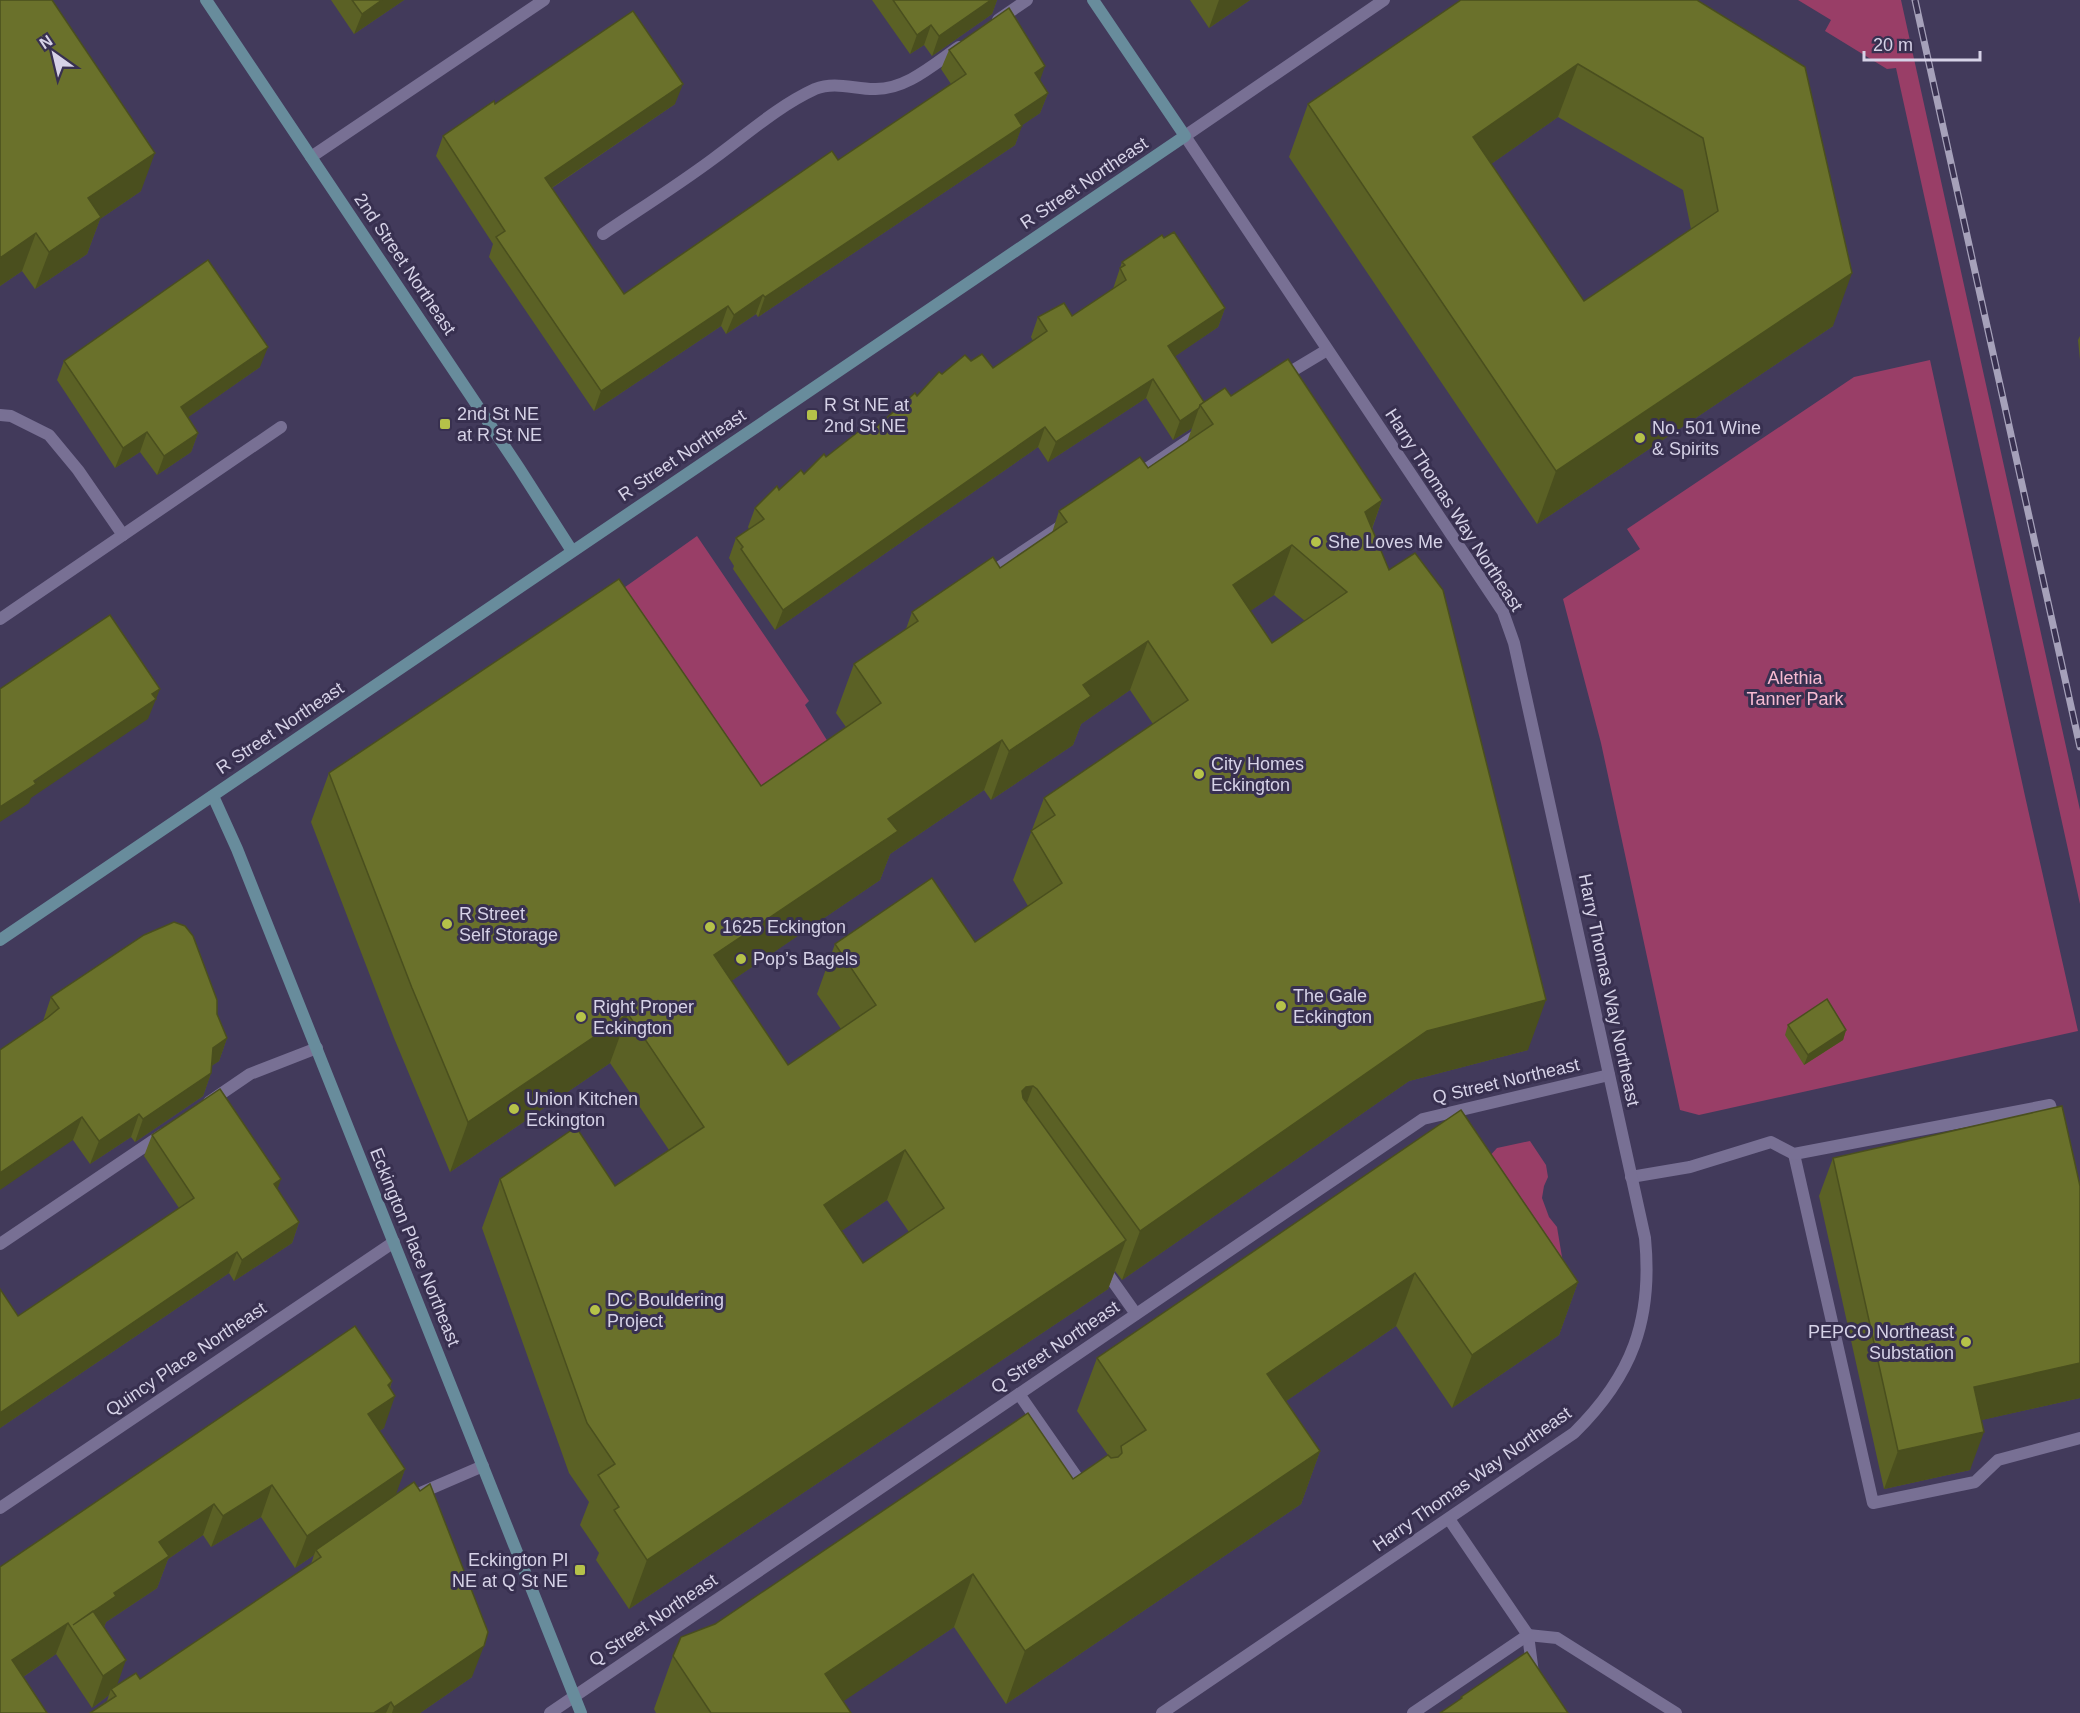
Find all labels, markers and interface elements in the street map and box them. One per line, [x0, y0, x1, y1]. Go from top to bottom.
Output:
north arrow [24, 24, 84, 84]
scale bar [1864, 24, 1980, 62]
text: N [36, 32, 55, 52]
text: 20 m [1873, 35, 1913, 55]
street label: R Street Northeast [1017, 133, 1151, 233]
street label: 2nd Street Northeast [350, 190, 460, 338]
place label: R St NE at 2nd St NE [824, 395, 909, 436]
place label: 2nd St NE at R St NE [457, 404, 542, 445]
street label: R Street Northeast [615, 405, 749, 505]
street label: Harry Thomas Way Northeast [1381, 405, 1527, 615]
marker: R St NE at 2nd St NE [805, 408, 819, 422]
marker: 2nd St NE at R St NE [438, 417, 452, 431]
place label: No. 501 Wine & Spirits [1652, 418, 1761, 459]
marker: No. 501 Wine & Spirits [1633, 431, 1647, 445]
place label: She Loves Me [1328, 532, 1443, 552]
marker: She Loves Me [1309, 535, 1323, 549]
park label: Alethia Tanner Park [1746, 668, 1845, 709]
street label: R Street Northeast [213, 678, 347, 778]
place label: City Homes Eckington [1211, 754, 1304, 795]
marker: City Homes Eckington [1192, 767, 1206, 781]
street label: Harry Thomas Way Northeast [1575, 872, 1643, 1108]
place label: R Street Self Storage [459, 904, 558, 945]
marker: R Street Self Storage [440, 917, 454, 931]
place label: 1625 Eckington [722, 917, 846, 937]
marker: 1625 Eckington [703, 920, 717, 934]
place label: Pop’s Bagels [753, 949, 858, 969]
marker: Pop’s Bagels [734, 952, 748, 966]
place label: The Gale Eckington [1293, 986, 1372, 1027]
place label: Right Proper Eckington [593, 997, 694, 1038]
marker: The Gale Eckington [1274, 999, 1288, 1013]
marker: Right Proper Eckington [574, 1010, 588, 1024]
street label: Q Street Northeast [1431, 1054, 1581, 1108]
place label: Union Kitchen Eckington [526, 1089, 638, 1130]
marker: Union Kitchen Eckington [507, 1102, 521, 1116]
street label: Eckington Place Northeast [366, 1145, 464, 1349]
place label: DC Bouldering Project [607, 1290, 724, 1331]
street label: Q Street Northeast [987, 1297, 1123, 1397]
street label: Quincy Place Northeast [102, 1298, 270, 1420]
marker: DC Bouldering Project [588, 1303, 602, 1317]
place label: PEPCO Northeast Substation [1808, 1322, 1954, 1363]
marker: PEPCO Northeast Substation [1959, 1335, 1973, 1349]
street label: Harry Thomas Way Northeast [1369, 1403, 1575, 1555]
place label: Eckington Pl NE at Q St NE [452, 1550, 568, 1591]
marker: Eckington Pl NE at Q St NE [573, 1563, 587, 1577]
street label: Q Street Northeast [585, 1570, 721, 1670]

